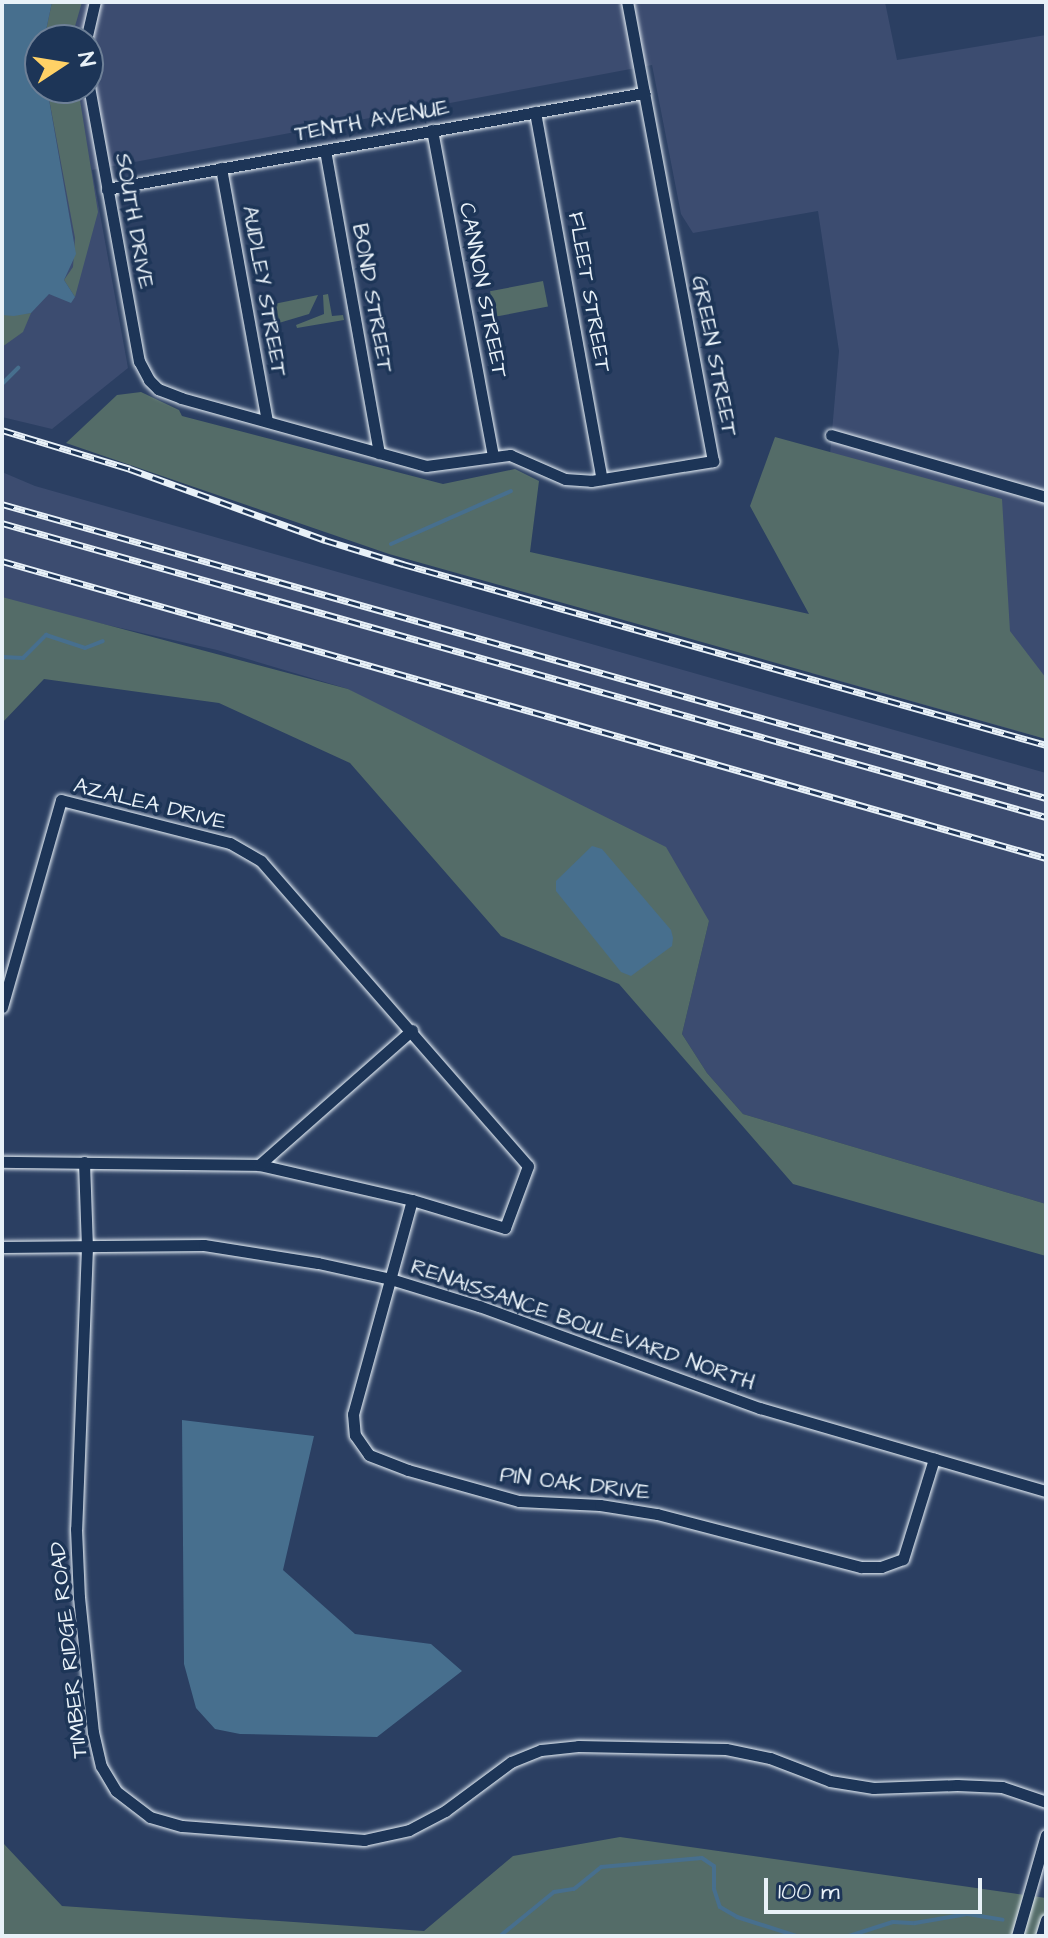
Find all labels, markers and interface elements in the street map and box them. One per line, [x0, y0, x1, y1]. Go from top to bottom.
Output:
north arrow [24, 24, 104, 104]
text: N [69, 49, 103, 69]
street label: TENTH AVENUE [293, 94, 451, 148]
street label: SOUTH DRIVE [109, 151, 159, 291]
street label: CANNON STREET [453, 200, 513, 380]
street label: AUDLEY STREET [236, 204, 292, 378]
street label: FLEET STREET [562, 210, 616, 374]
street label: BOND STREET [346, 222, 398, 374]
street label: GREEN STREET [686, 274, 742, 438]
street label: AZALEA DRIVE [71, 772, 229, 836]
street label: RENAISSANCE BOULEVARD NORTH [407, 1254, 759, 1396]
street label: PIN OAK DRIVE [498, 1462, 652, 1506]
street label: TIMBER RIDGE ROAD [45, 1540, 93, 1760]
scale bar [768, 1862, 986, 1912]
text: 100 m [778, 1875, 840, 1909]

